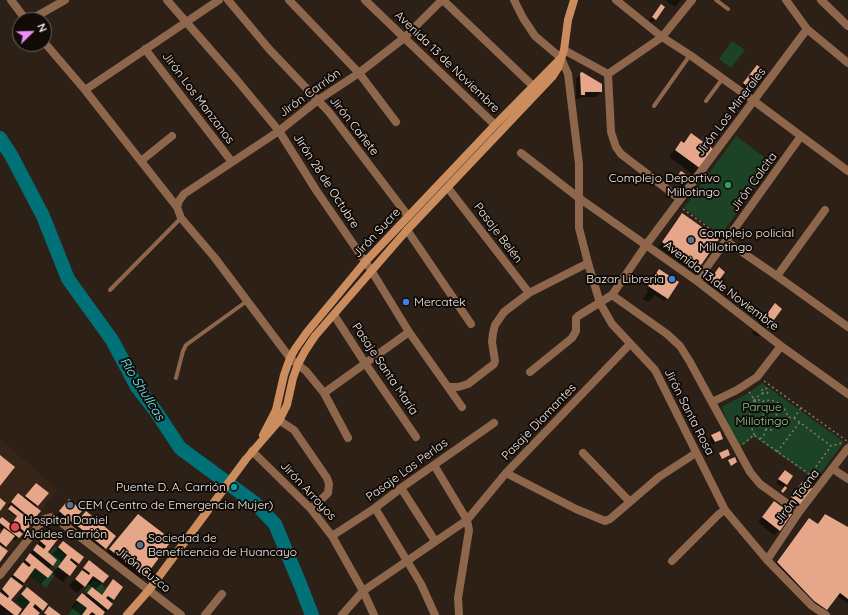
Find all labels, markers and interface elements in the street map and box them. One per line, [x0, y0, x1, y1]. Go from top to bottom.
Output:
street label: Avenida 13 de Noviembre [392, 8, 502, 116]
north arrow [12, 12, 52, 52]
text: N [34, 21, 50, 34]
street label: Jirón Los Manzanos [159, 49, 237, 147]
street label: Jirón Los Minerales [693, 65, 769, 159]
street label: Jirón Carrión [276, 66, 344, 120]
street label: Jirón Cañete [326, 94, 382, 158]
street label: Jirón 28 de Octubre [290, 131, 362, 231]
street label: Jirón Calcita [728, 150, 780, 214]
place label: Complejo Deportivo Millotingo [609, 171, 720, 199]
marker: Complejo Deportivo Millotingo [723, 180, 733, 190]
street label: Pasaje Belén [471, 200, 525, 266]
street label: Jirón Sucre [350, 205, 404, 261]
place label: Complejo policial Millotingo [699, 226, 794, 254]
marker: Complejo policial Millotingo [686, 235, 696, 245]
street label: Avenida 13 de Noviembre [661, 238, 781, 334]
place label: Bazar Libreria [586, 272, 664, 286]
marker: Bazar Libreria [667, 274, 677, 284]
place label: Mercatek [414, 295, 466, 309]
marker: Mercatek [401, 297, 411, 307]
street label: Pasaje Santa María [349, 320, 421, 418]
water label: Río Shullcas [116, 355, 168, 423]
street label: Jirón Santa Rosa [661, 366, 717, 458]
street label: Pasaje Diamantes [499, 381, 579, 463]
park label: Parque Millotingo [735, 400, 789, 428]
street label: Pasaje Las Perlas [363, 436, 451, 504]
street label: Jirón Arroyos [277, 459, 339, 523]
street label: Jirón Tacna [772, 467, 822, 527]
place label: Puente D. A. Carrión [116, 480, 226, 494]
marker: Puente D. A. Carrión [229, 482, 239, 492]
place label: CEM (Centro de Emergencia Mujer) [78, 498, 273, 512]
marker: CEM (Centro de Emergencia Mujer) [65, 500, 75, 510]
place label: Hospital Daniel Alcides Carrión [24, 513, 108, 541]
marker: Hospital Daniel Alcides Carrión [9, 521, 21, 533]
place label: Sociedad de Beneficencia de Huancayo [148, 531, 297, 559]
marker: Sociedad de Beneficencia de Huancayo [135, 540, 145, 550]
street label: Jirón Cuzco [113, 544, 173, 596]

